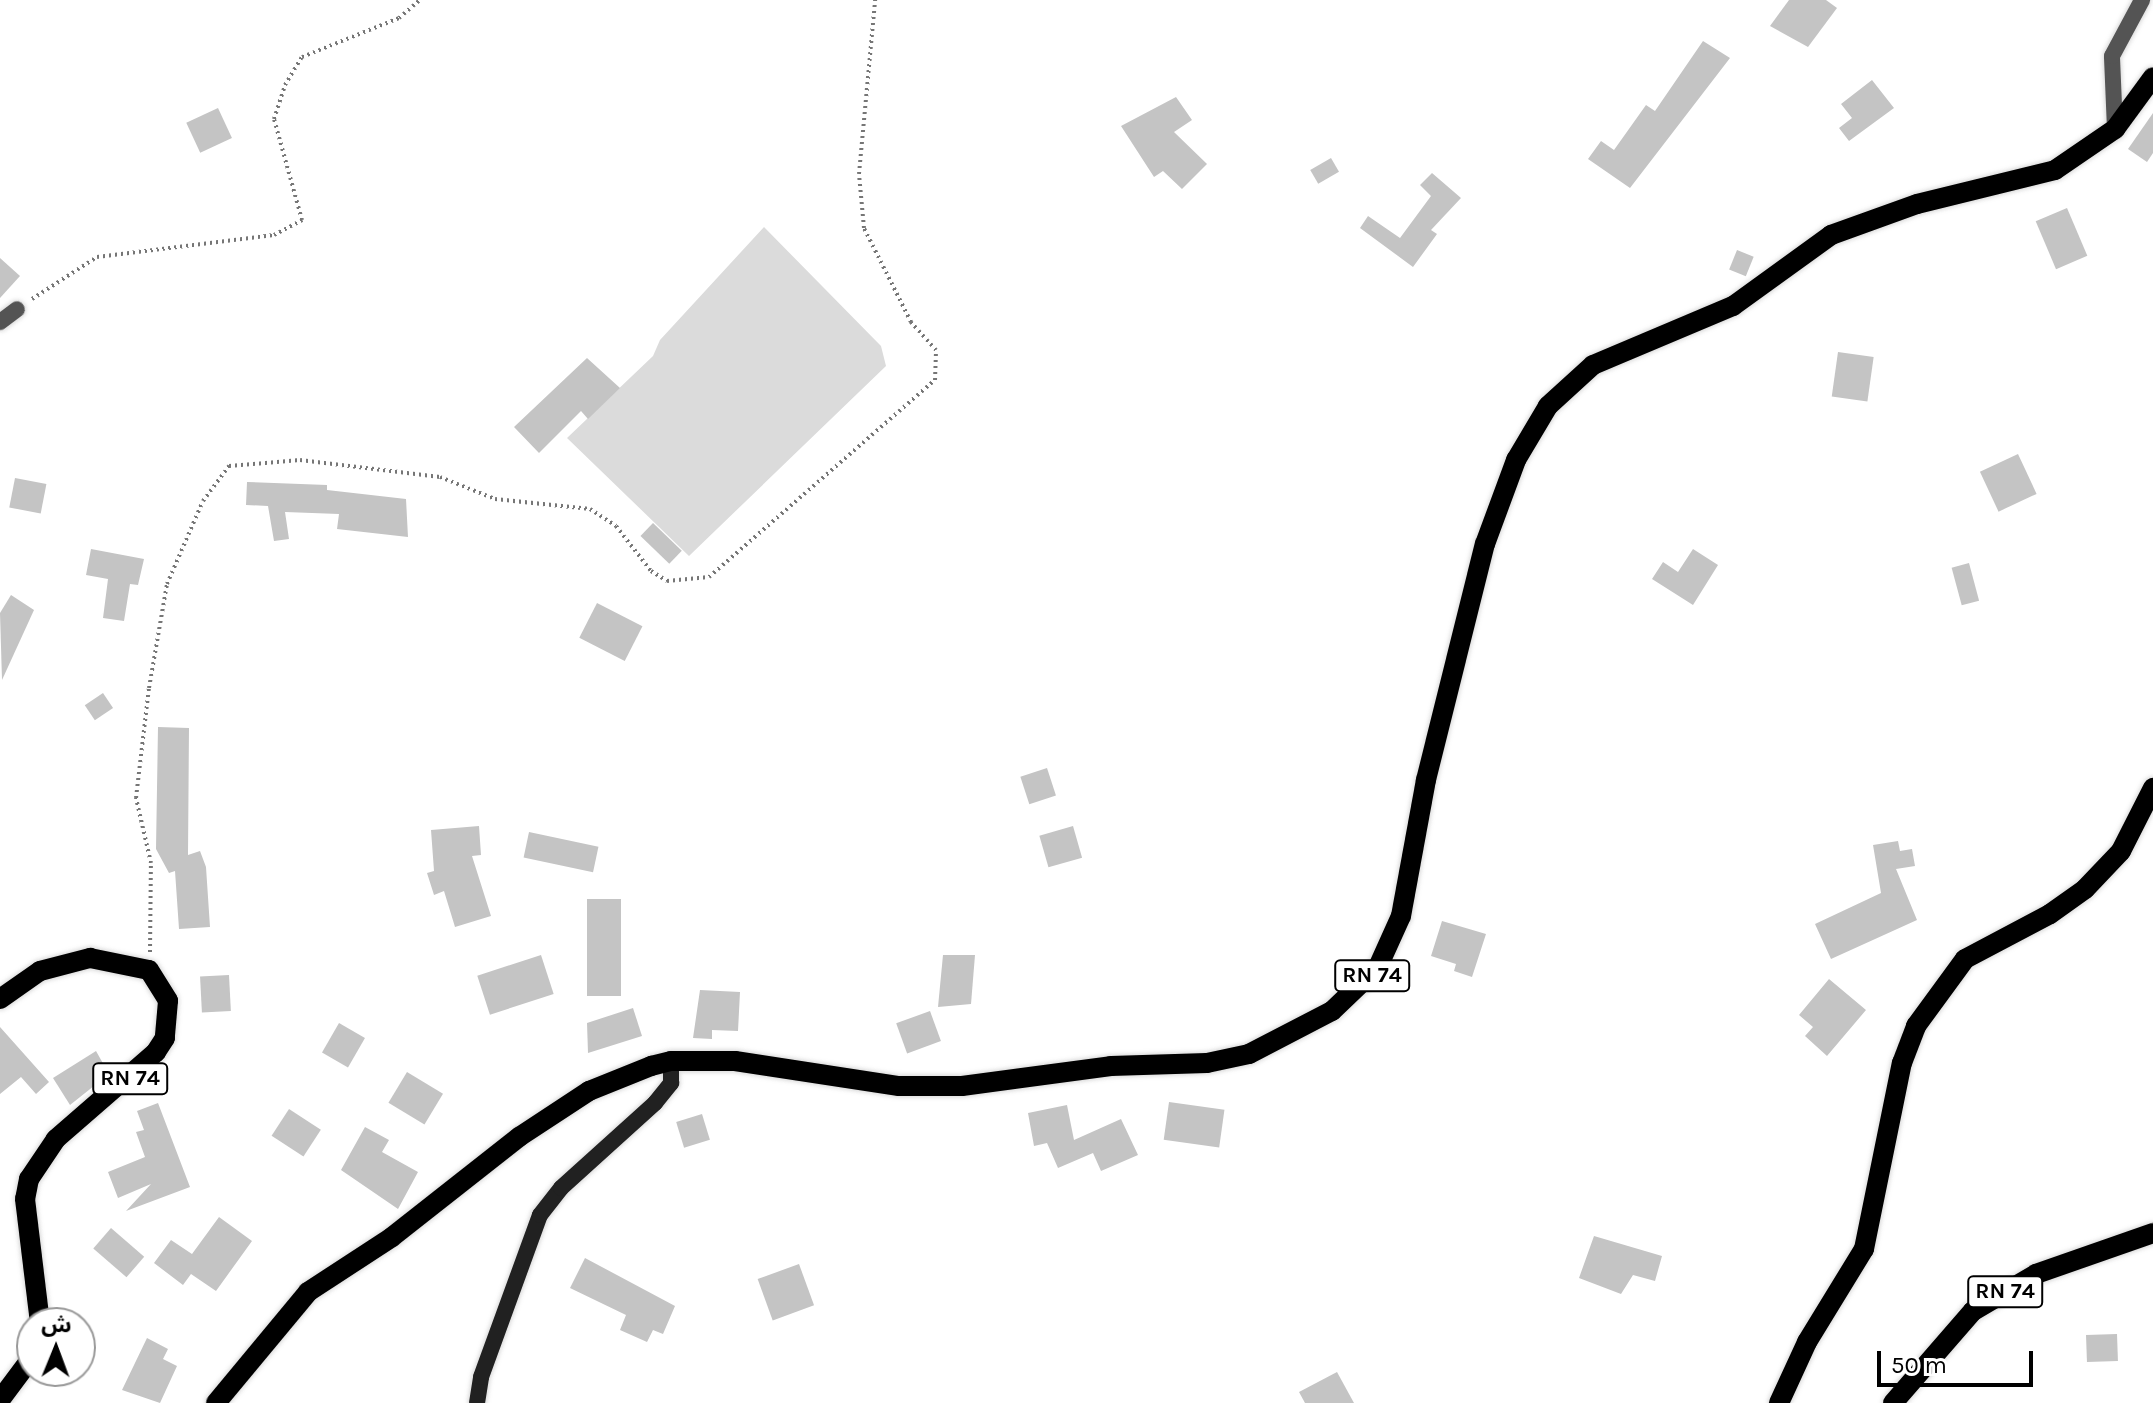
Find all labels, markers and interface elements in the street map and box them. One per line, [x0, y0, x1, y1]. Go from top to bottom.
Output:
road number: RN 74 [1334, 958, 1410, 994]
road number: RN 74 [92, 1061, 168, 1097]
road number: RN 74 [1967, 1274, 2043, 1310]
north arrow [16, 1307, 96, 1387]
text: ش [41, 1312, 72, 1338]
scale bar [1881, 1335, 2037, 1385]
text: 50 m [1891, 1351, 1947, 1379]

